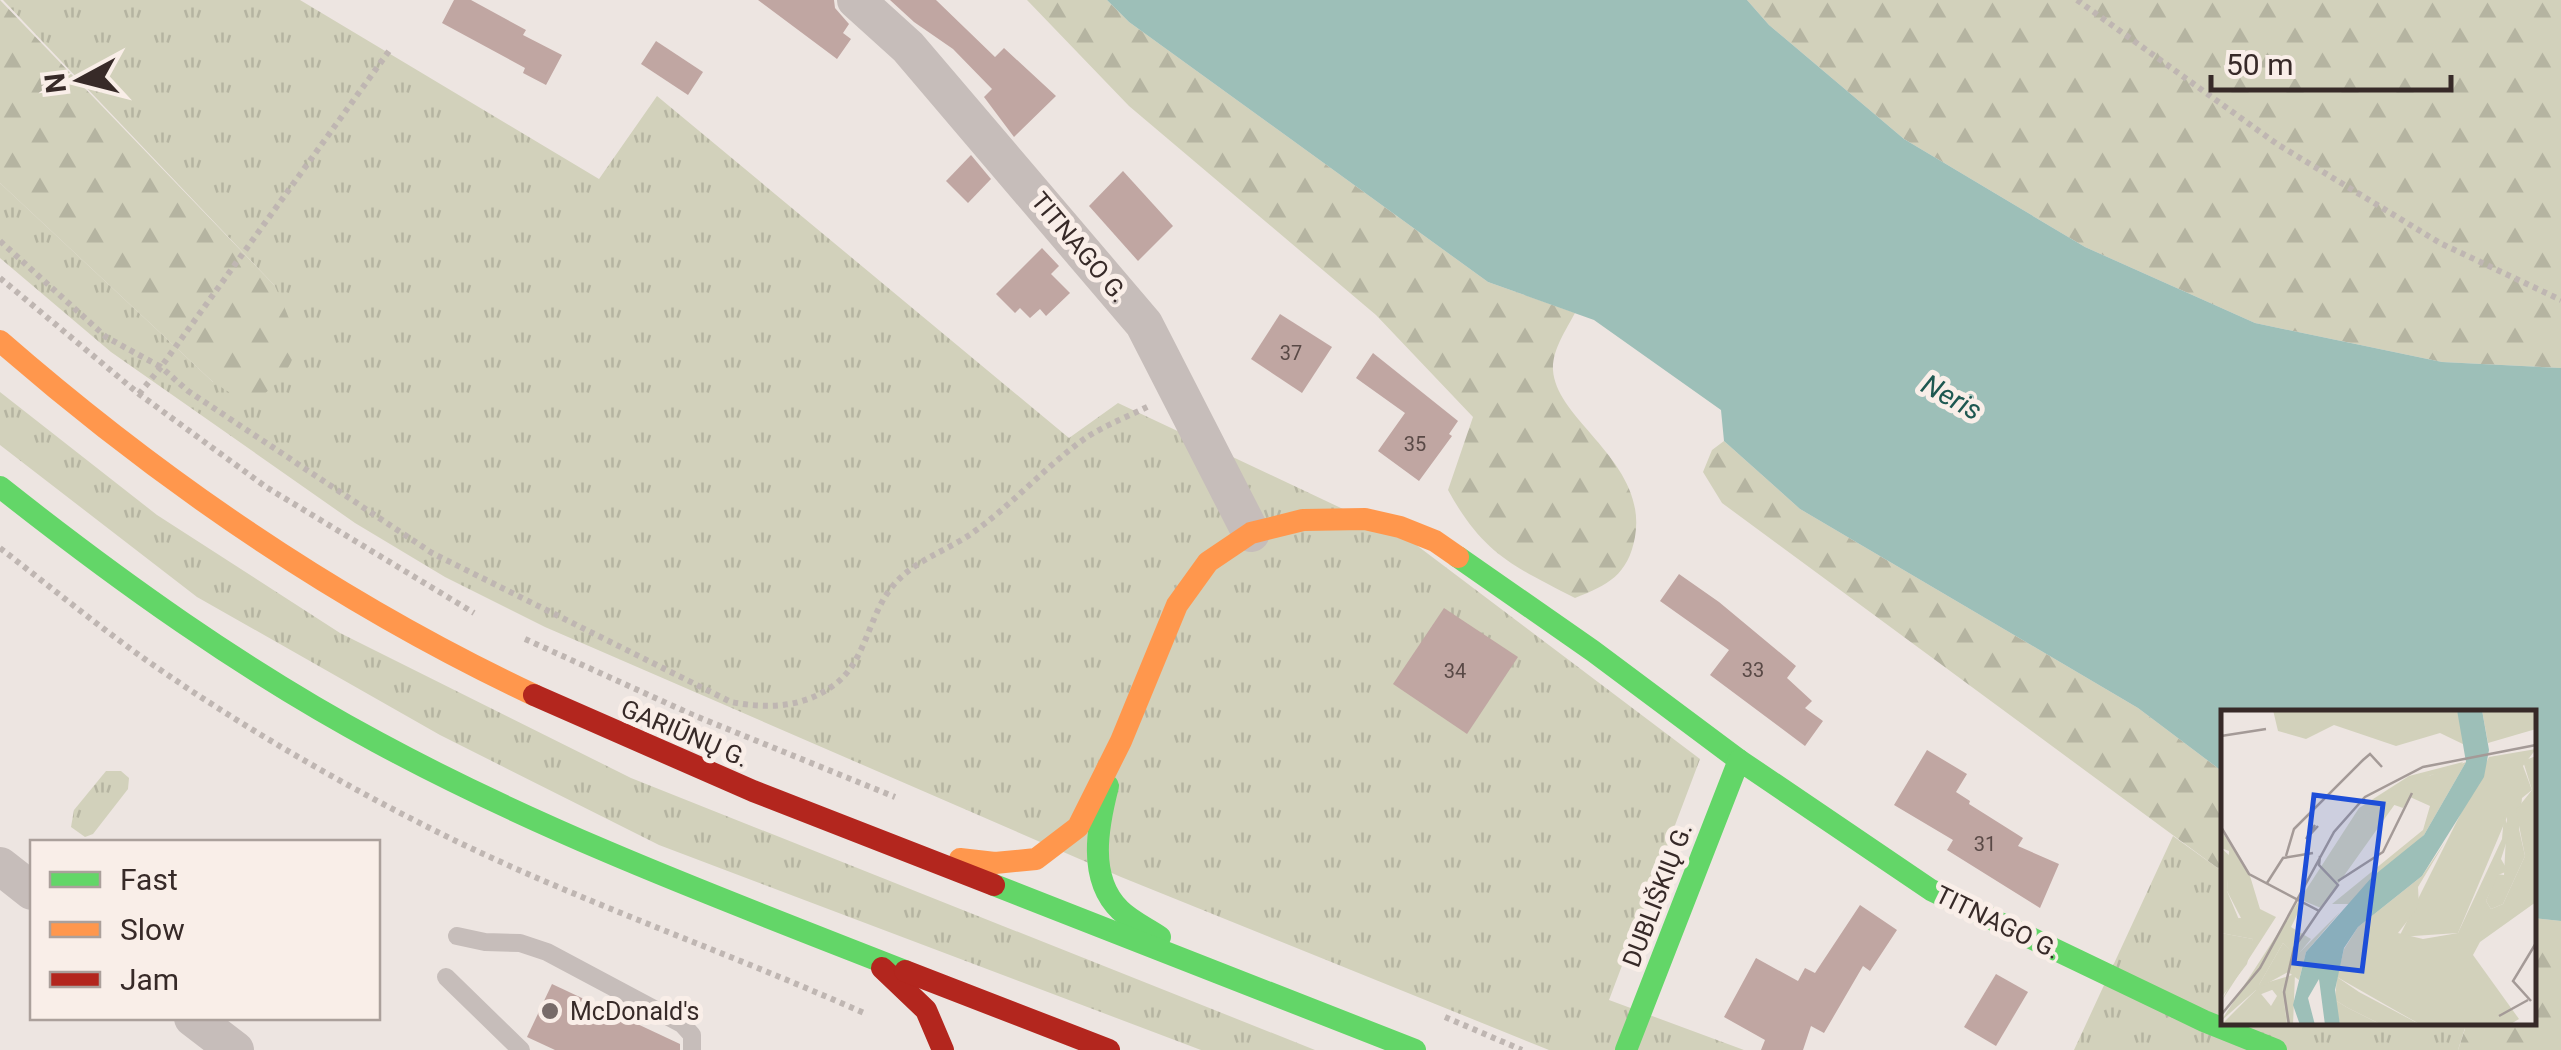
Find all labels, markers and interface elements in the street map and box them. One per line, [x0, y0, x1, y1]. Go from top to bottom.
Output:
north arrow [30, 30, 130, 130]
scale bar [2211, 30, 2451, 92]
text: 50 m [2226, 47, 2293, 82]
text: N [38, 71, 73, 95]
street label: TITNAGO G. [1025, 186, 1134, 308]
house number: 37 [1280, 341, 1302, 365]
water label: Neris [1916, 368, 1988, 427]
house number: 35 [1404, 432, 1426, 456]
house number: 33 [1742, 658, 1764, 682]
house number: 34 [1444, 659, 1466, 683]
street label: GARIŪNŲ G. [617, 694, 753, 773]
inset map [2221, 710, 2536, 1025]
street label: DUBLIŠKIŲ G. [1616, 819, 1698, 971]
house number: 31 [1974, 832, 1996, 856]
legend [30, 840, 380, 1020]
text: Fast [120, 862, 178, 897]
street label: TITNAGO G. [1931, 880, 2065, 965]
text: Slow [120, 912, 185, 947]
text: Jam [120, 962, 179, 997]
place label: McDonald's [570, 997, 699, 1026]
marker: McDonald's [539, 1000, 561, 1022]

